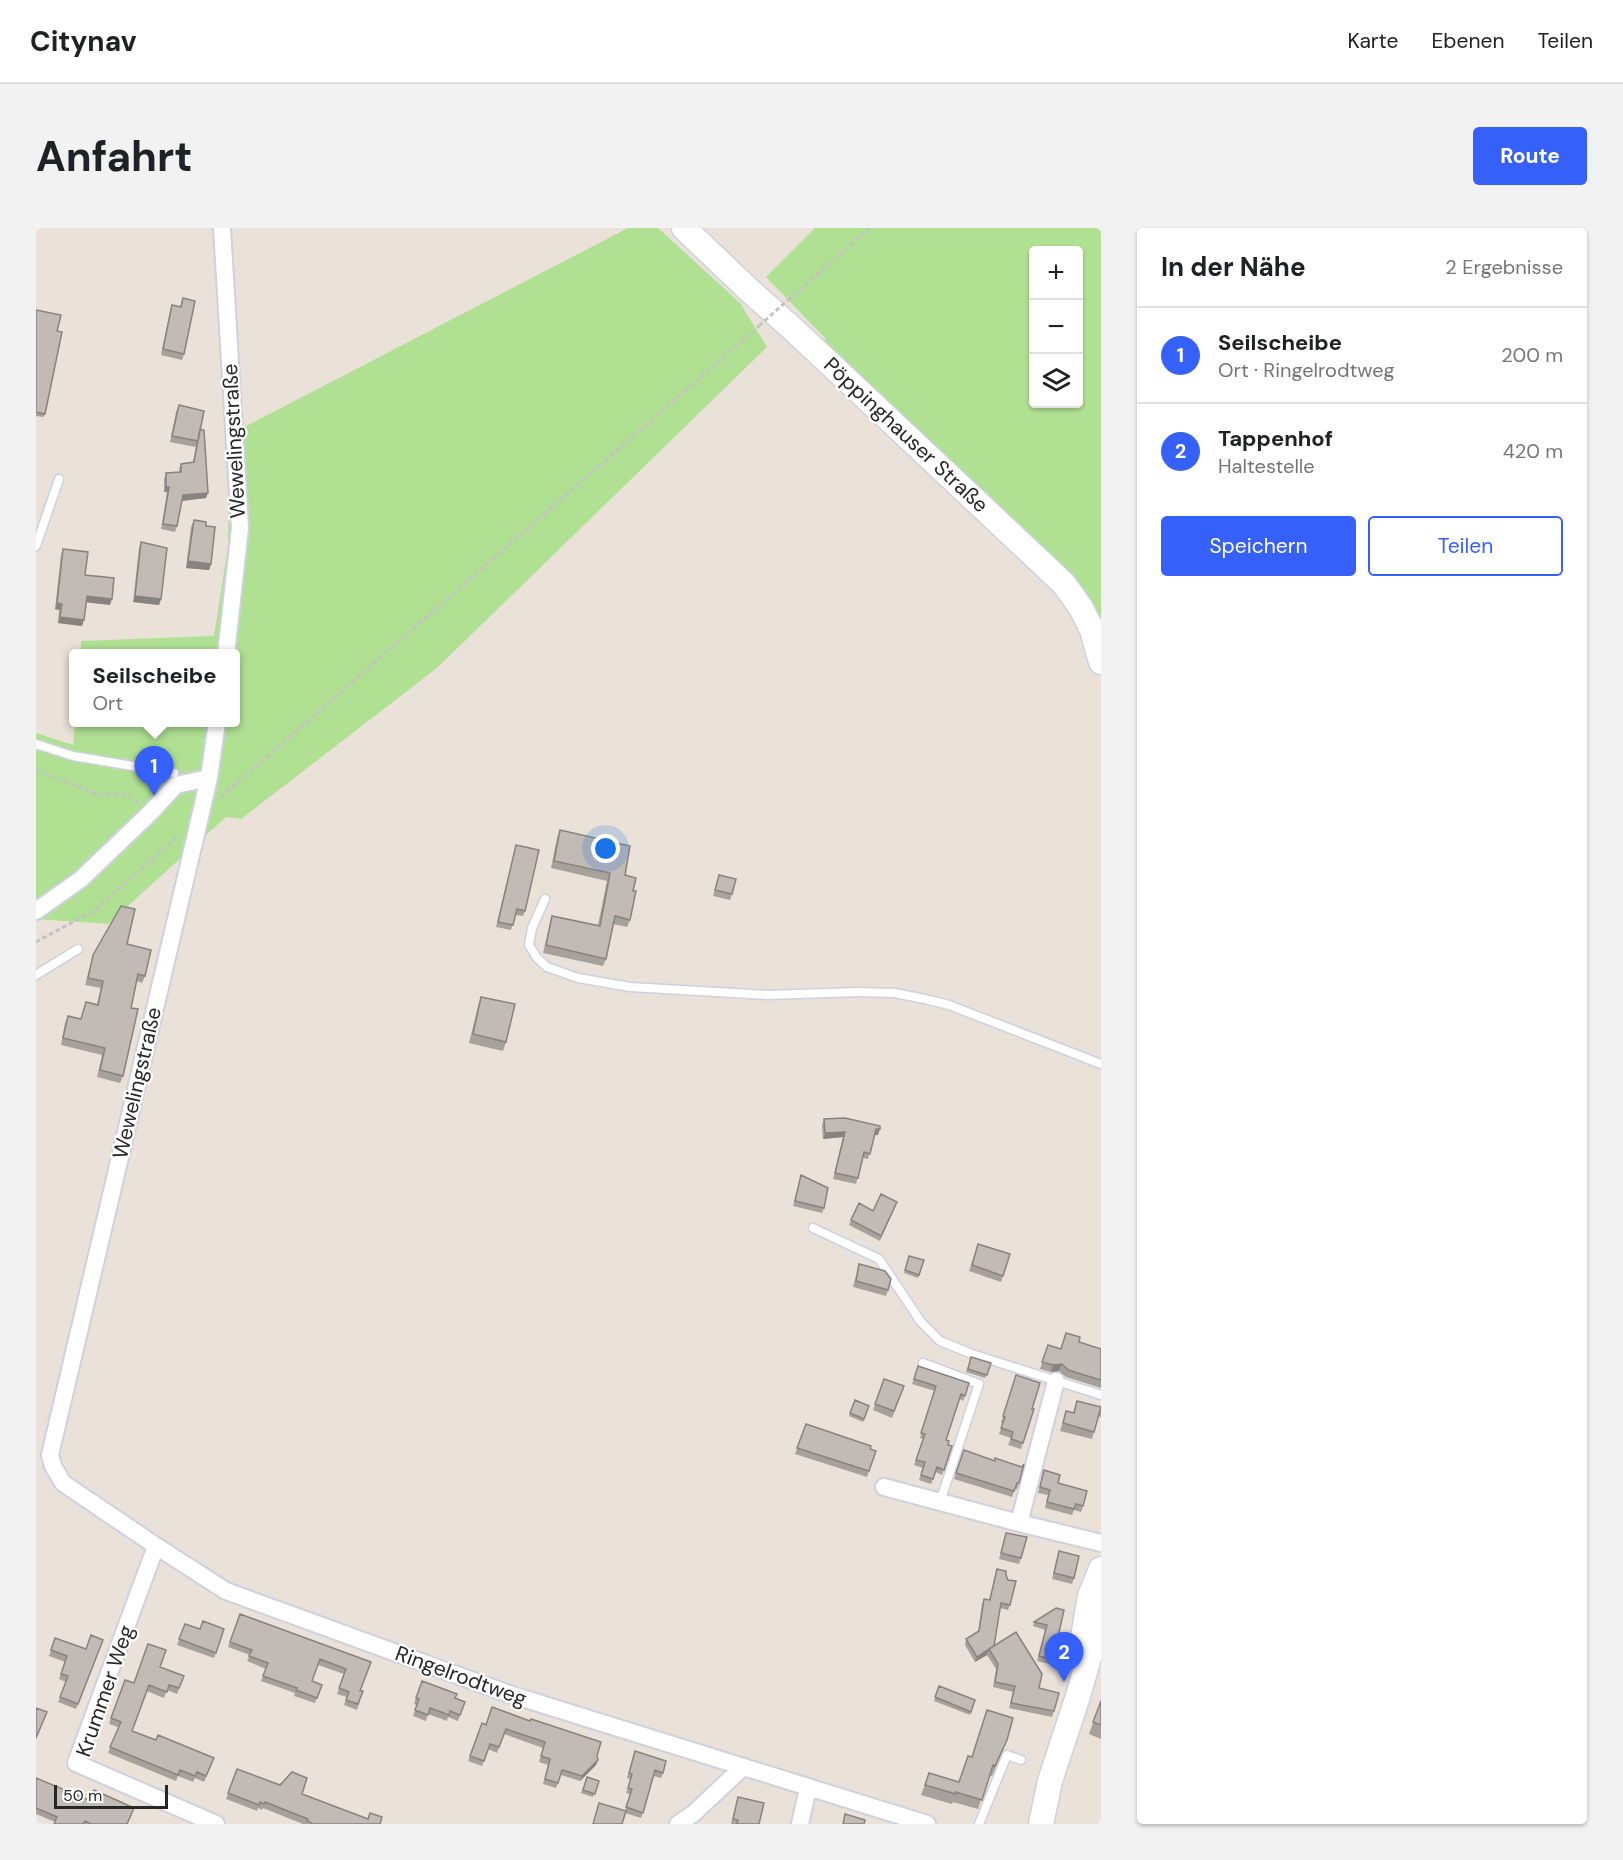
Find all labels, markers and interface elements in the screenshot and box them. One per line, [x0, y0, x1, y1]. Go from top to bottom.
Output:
text: Citynav [30, 23, 136, 60]
text: Karte [1348, 27, 1398, 55]
text: Ebenen [1431, 27, 1504, 55]
text: Teilen [1537, 27, 1593, 55]
button: Route [1473, 127, 1587, 185]
text: Anfahrt [36, 129, 192, 184]
map controls [1029, 246, 1083, 408]
button: + [1029, 246, 1083, 300]
text: In der Nähe [1161, 250, 1306, 284]
text: 2 Ergebnisse [1445, 254, 1563, 280]
button: − [1029, 300, 1083, 354]
text: Seilscheibe [1218, 328, 1342, 357]
text: 1 [1177, 342, 1184, 368]
text: 200 m [1501, 342, 1563, 368]
street label: Pöppinghauser Straße [818, 351, 994, 519]
button: layers [1029, 354, 1083, 408]
text: Ort · Ringelrodtweg [1218, 357, 1395, 383]
street label: Wewelingstraße [216, 363, 252, 519]
text: Tappenhof [1218, 424, 1333, 453]
text: 2 [1175, 438, 1186, 464]
text: 420 m [1503, 438, 1563, 464]
text: Haltestelle [1218, 453, 1315, 479]
button: Speichern [1161, 516, 1356, 576]
button: Teilen [1368, 516, 1563, 576]
popup [69, 649, 240, 727]
text: Seilscheibe [92, 661, 217, 690]
text: Ort [92, 690, 123, 716]
pin: 1 [134, 746, 174, 796]
your location [591, 834, 620, 863]
street label: Wewelingstraße [106, 1004, 168, 1162]
street label: Krummer Weg [69, 1621, 141, 1761]
pin: 2 [1044, 1632, 1084, 1682]
street label: Ringelrodtweg [391, 1639, 531, 1713]
scale bar [54, 1782, 168, 1810]
text: 50 m [63, 1785, 102, 1806]

